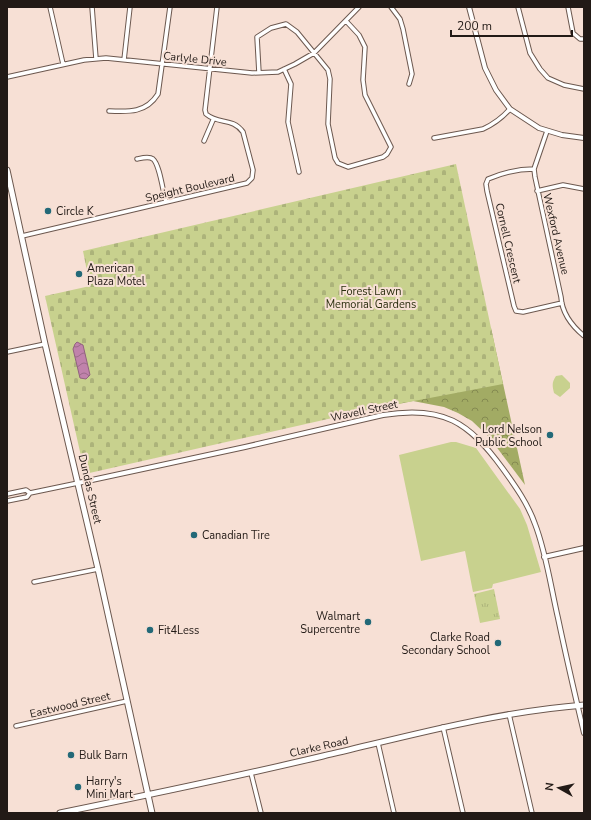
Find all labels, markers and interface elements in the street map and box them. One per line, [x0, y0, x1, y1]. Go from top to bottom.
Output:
scale bar [451, 12, 572, 38]
text: 200 m [457, 18, 492, 34]
street label: Carlyle Drive [163, 48, 228, 70]
street label: Speight Boulevard [144, 170, 236, 206]
street label: Wexford Avenue [539, 192, 573, 276]
street label: Cornell Crescent [491, 201, 525, 285]
place label: Circle K [56, 204, 95, 219]
marker: Circle K [43, 206, 53, 216]
place label: American Plaza Motel [87, 261, 146, 289]
marker: American Plaza Motel [74, 269, 84, 279]
park label: Forest Lawn Memorial Gardens [326, 284, 416, 312]
street label: Wavell Street [329, 397, 399, 425]
place label: Lord Nelson Public School [475, 422, 543, 450]
marker: Lord Nelson Public School [545, 430, 555, 440]
street label: Dundas Street [75, 453, 105, 525]
place label: Canadian Tire [202, 528, 270, 543]
marker: Canadian Tire [189, 530, 199, 540]
place label: Walmart Supercentre [300, 609, 360, 637]
marker: Walmart Supercentre [363, 617, 373, 627]
place label: Fit4Less [158, 623, 199, 638]
marker: Fit4Less [145, 625, 155, 635]
place label: Clarke Road Secondary School [401, 630, 491, 658]
marker: Clarke Road Secondary School [493, 638, 503, 648]
street label: Eastwood Street [28, 688, 112, 722]
street label: Clarke Road [288, 733, 350, 761]
place label: Bulk Barn [79, 748, 128, 763]
marker: Bulk Barn [66, 750, 76, 760]
north arrow [539, 768, 579, 808]
place label: Harry's Mini Mart [86, 774, 133, 802]
marker: Harry's Mini Mart [73, 782, 83, 792]
text: N [542, 782, 558, 792]

